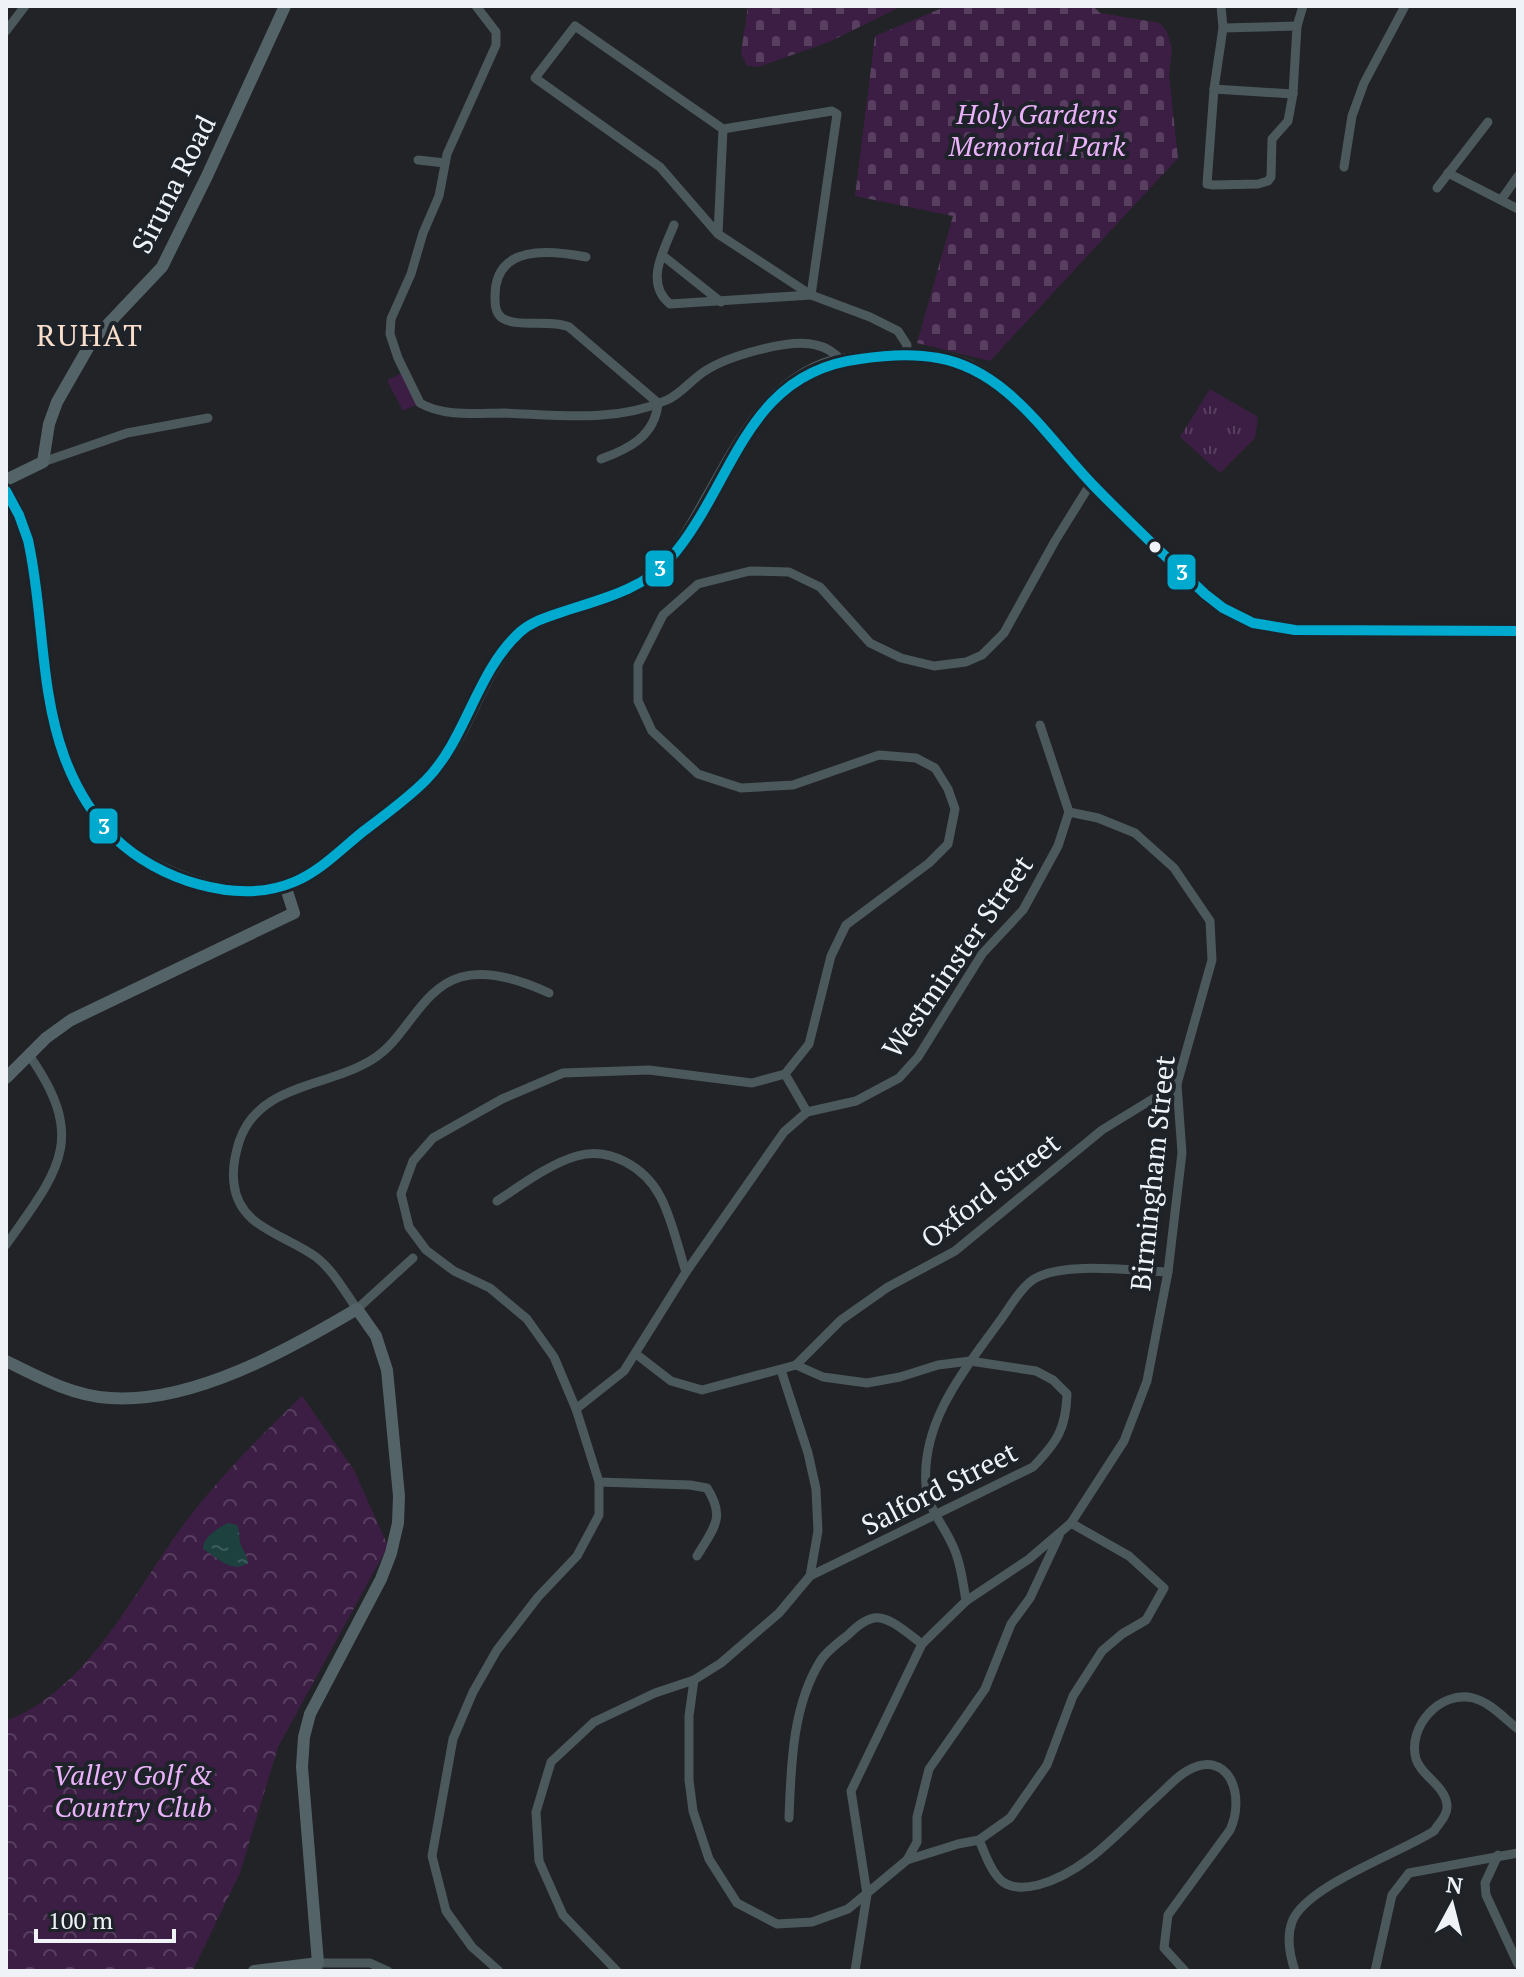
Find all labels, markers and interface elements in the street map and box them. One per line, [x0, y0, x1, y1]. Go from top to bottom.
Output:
park label: Holy Gardens Memorial Park [948, 95, 1126, 164]
street label: Siruna Road [122, 109, 224, 259]
district label: RUHAT [36, 315, 144, 355]
unlabelled marker [1147, 539, 1163, 555]
line badge: 3 [644, 549, 675, 588]
text: 3 [654, 553, 666, 582]
line badge: 3 [1166, 553, 1197, 591]
text: 3 [1176, 557, 1188, 586]
line badge: 3 [88, 807, 119, 845]
text: 3 [98, 811, 110, 840]
street label: Westminster Street [873, 847, 1041, 1065]
street label: Birmingham Street [1121, 1053, 1183, 1293]
street label: Oxford Street [913, 1124, 1068, 1256]
street label: Salford Street [855, 1433, 1024, 1543]
park label: Valley Golf & Country Club [53, 1756, 213, 1825]
north arrow [1412, 1865, 1492, 1945]
text: N [1444, 1869, 1465, 1900]
scale bar [36, 1893, 174, 1943]
text: 100 m [48, 1904, 113, 1936]

